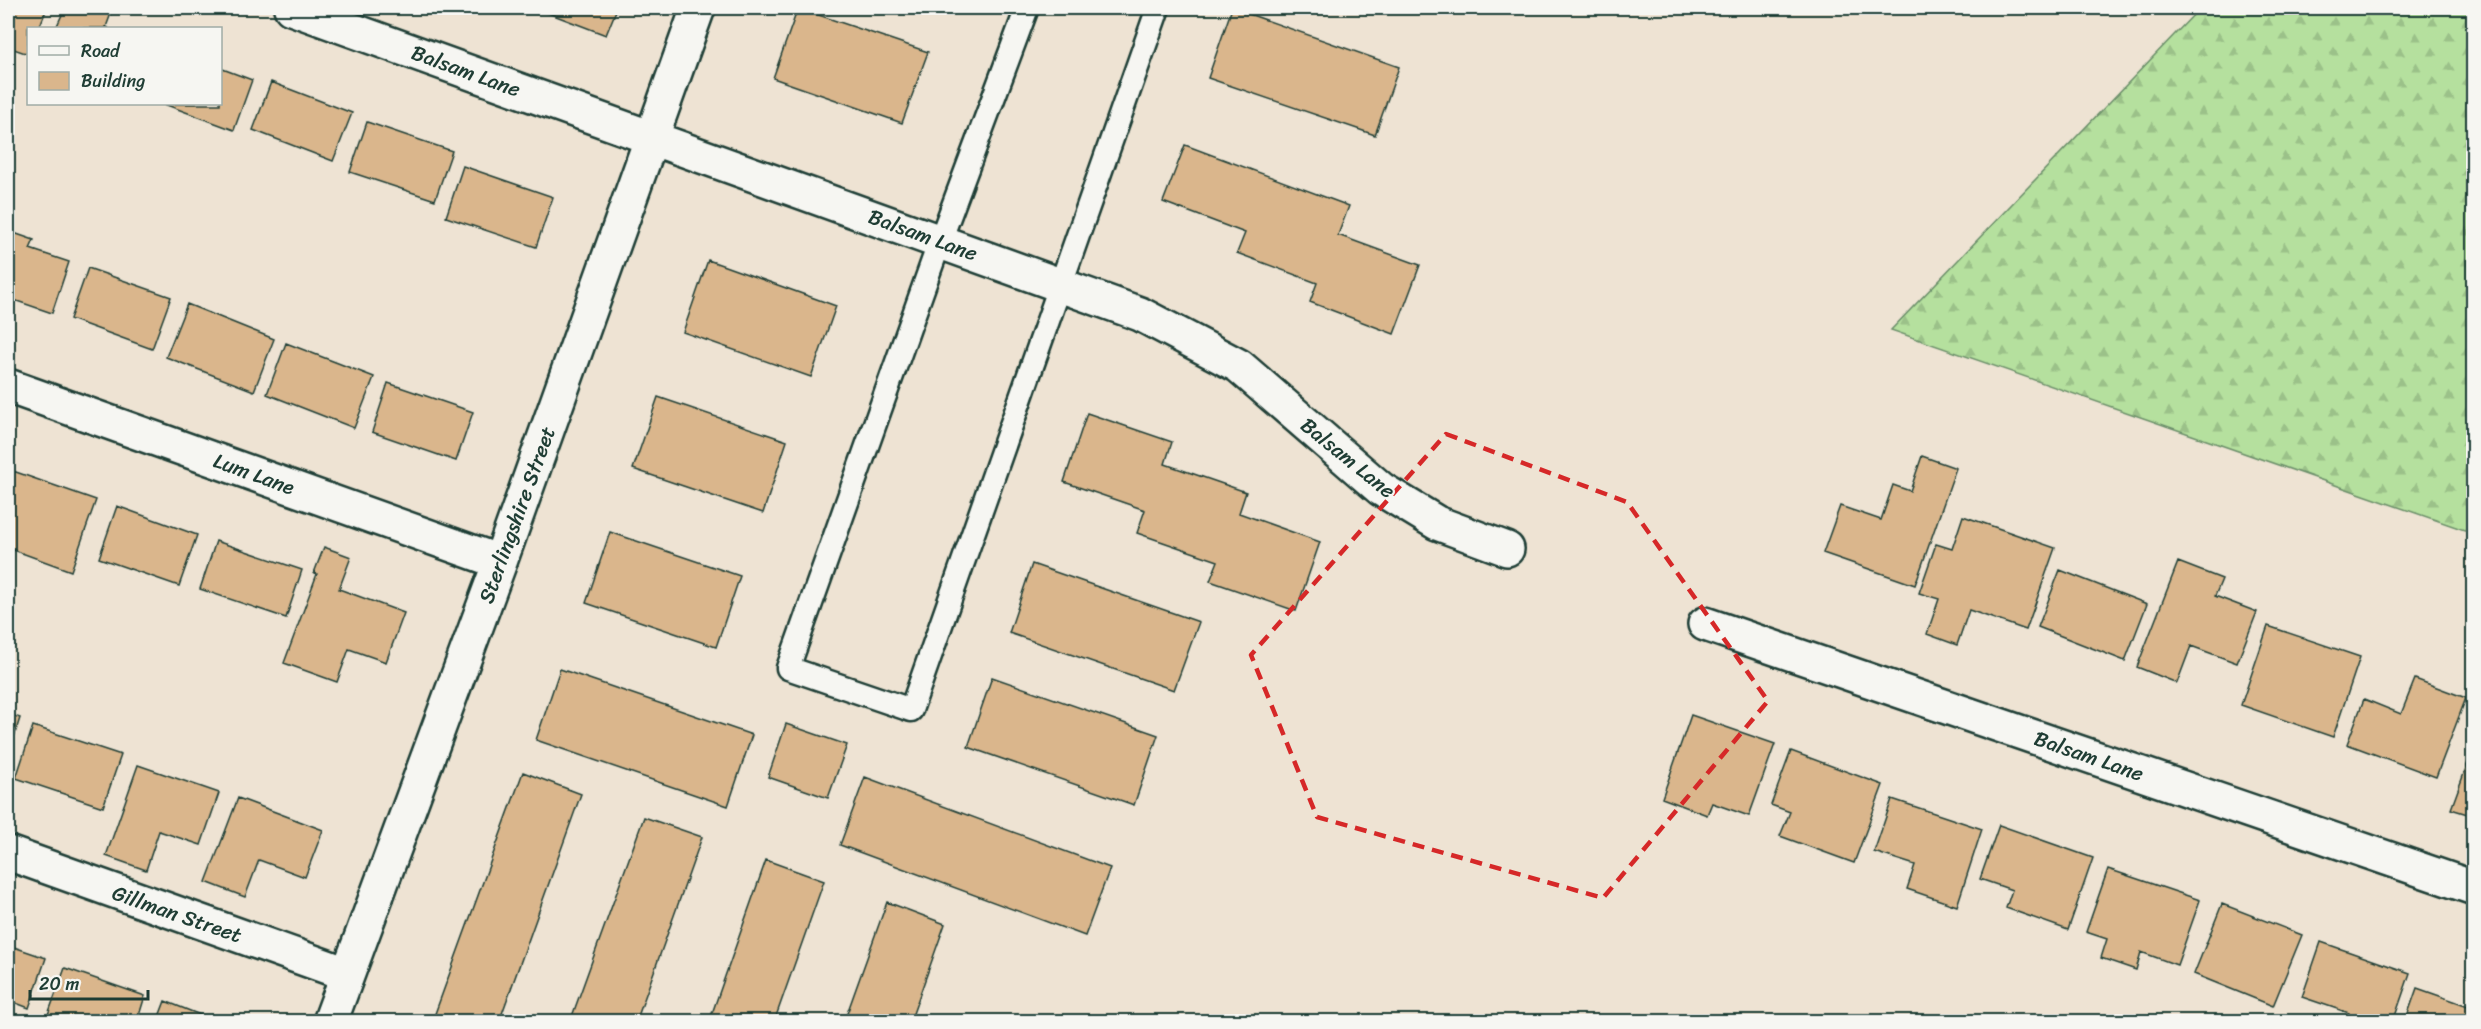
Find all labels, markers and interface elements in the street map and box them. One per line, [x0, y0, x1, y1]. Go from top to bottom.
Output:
legend [27, 27, 222, 105]
street label: Balsam Lane [406, 34, 526, 108]
text: Road [81, 35, 121, 67]
text: Building [81, 65, 145, 97]
street label: Balsam Lane [863, 198, 983, 272]
street label: Balsam Lane [1292, 407, 1404, 509]
street label: Sterlingshire Street [467, 421, 567, 609]
street label: Lum Lane [208, 442, 300, 506]
street label: Balsam Lane [2029, 719, 2149, 793]
street label: Gillman Street [107, 874, 247, 954]
scale bar [30, 963, 148, 1001]
text: 20 m [39, 968, 79, 1000]

